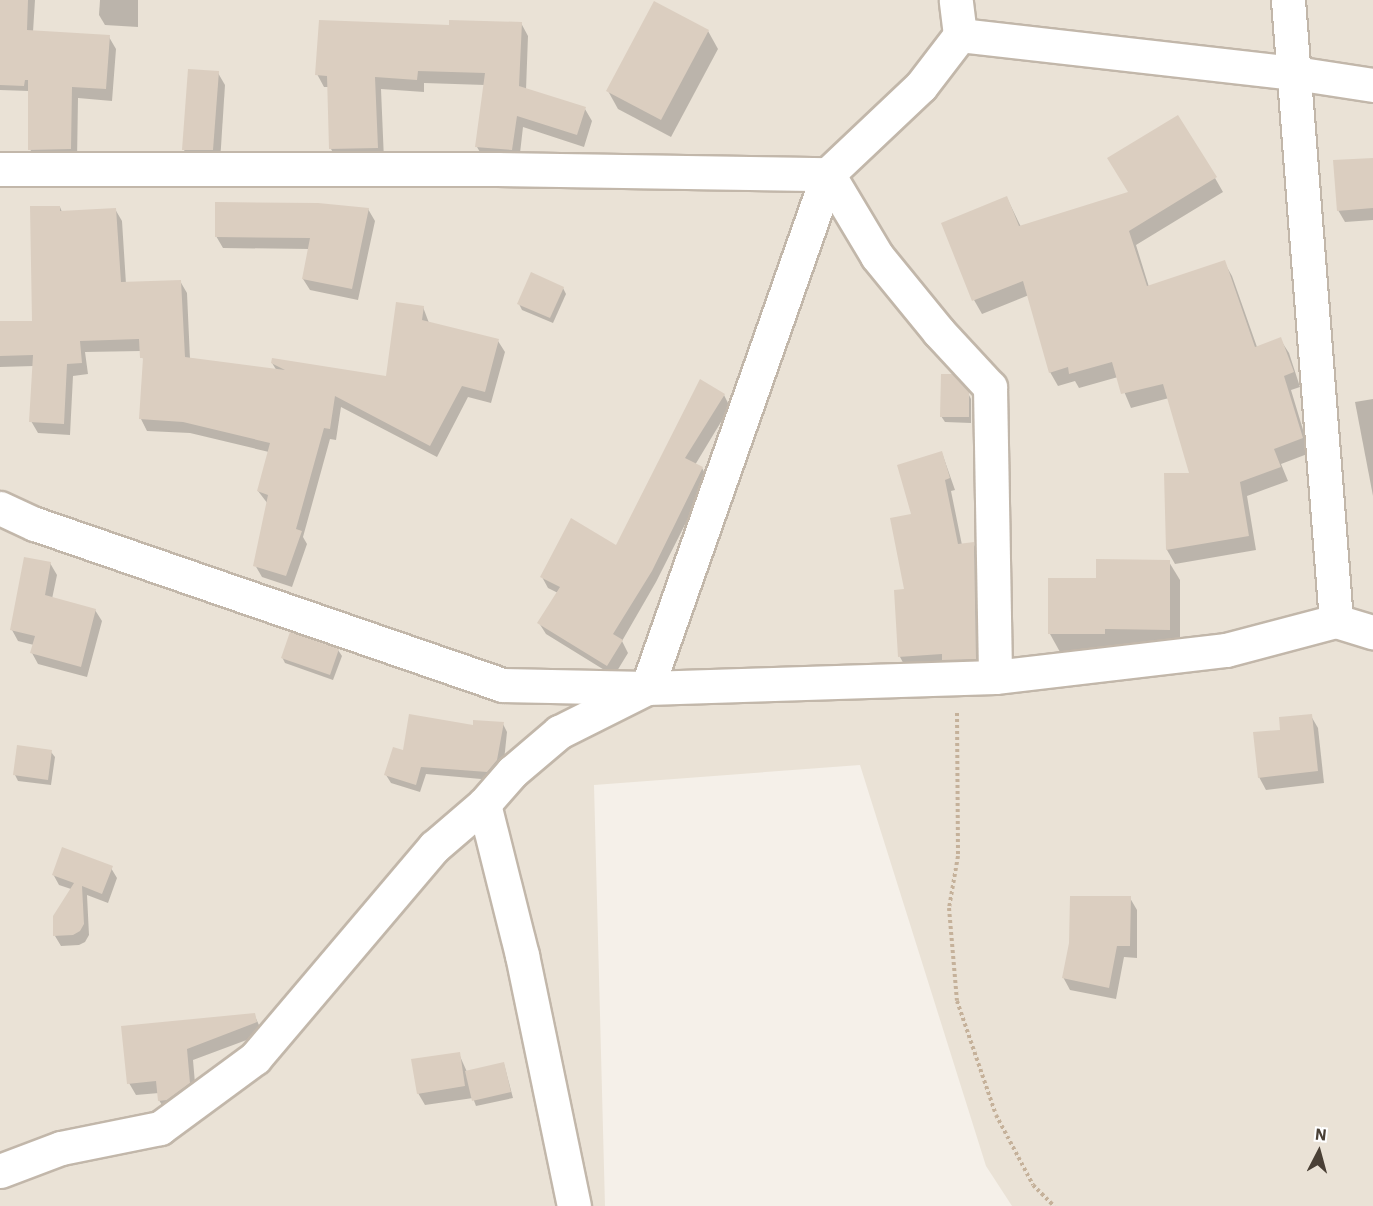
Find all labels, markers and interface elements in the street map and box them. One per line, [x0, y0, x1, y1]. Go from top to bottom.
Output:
north arrow [1289, 1122, 1349, 1182]
text: N [1314, 1124, 1328, 1145]

